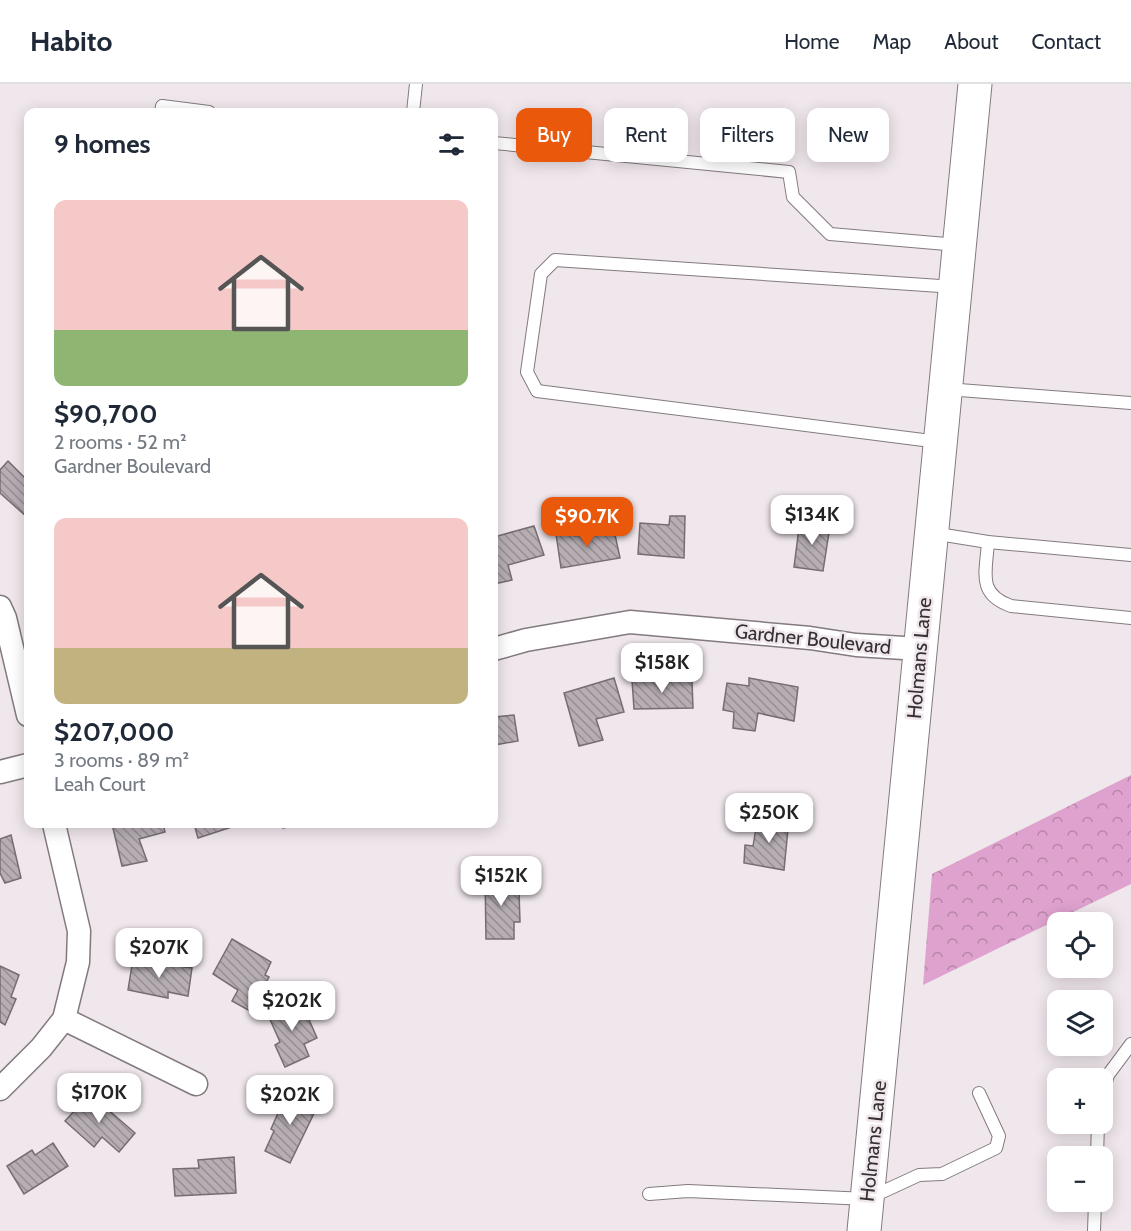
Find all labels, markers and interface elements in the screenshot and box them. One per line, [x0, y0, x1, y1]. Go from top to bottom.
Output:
text: Habito [30, 24, 112, 58]
text: Home [784, 29, 840, 54]
text: Map [873, 29, 911, 54]
text: About [944, 29, 998, 54]
text: Contact [1031, 29, 1101, 54]
chip: Buy [516, 108, 592, 162]
chip: Rent [604, 108, 688, 162]
chip: Filters [700, 108, 795, 162]
chip: New [807, 108, 889, 162]
text: 9 homes [54, 128, 151, 160]
icon: filters [435, 128, 468, 161]
icon: home [207, 239, 315, 347]
text: $90,700 [54, 398, 158, 430]
text: 2 rooms · 52 m² [54, 430, 187, 454]
text: Gardner Boulevard [54, 454, 211, 478]
pin: $134K [770, 495, 854, 546]
pin: $90.7K [538, 497, 636, 548]
text: $134K [785, 502, 839, 526]
text: $90.7K [555, 504, 619, 528]
icon: home [207, 557, 315, 665]
street label: Holmans Lane [902, 596, 936, 720]
street label: Gardner Boulevard [734, 619, 892, 659]
pin: $158K [620, 643, 704, 694]
text: $158K [635, 650, 689, 674]
text: $207,000 [54, 716, 174, 748]
text: 3 rooms · 89 m² [54, 748, 189, 772]
text: Leah Court [54, 772, 146, 796]
pin: $250K [727, 793, 811, 844]
text: $250K [739, 800, 799, 824]
pin: $152K [459, 856, 543, 907]
text: $152K [475, 863, 527, 887]
map controls [1047, 912, 1113, 1212]
button: locate [1047, 912, 1113, 978]
pin: $207K [117, 928, 201, 979]
text: $207K [129, 935, 189, 959]
pin: $202K [250, 981, 334, 1032]
text: $202K [262, 988, 322, 1012]
button: layers [1047, 990, 1113, 1056]
button: + [1047, 1068, 1113, 1134]
pin: $170K [57, 1073, 141, 1124]
pin: $202K [248, 1075, 332, 1126]
street label: Holmans Lane [855, 1079, 891, 1203]
text: $170K [71, 1080, 127, 1104]
text: $202K [260, 1082, 320, 1106]
button: − [1047, 1146, 1113, 1212]

